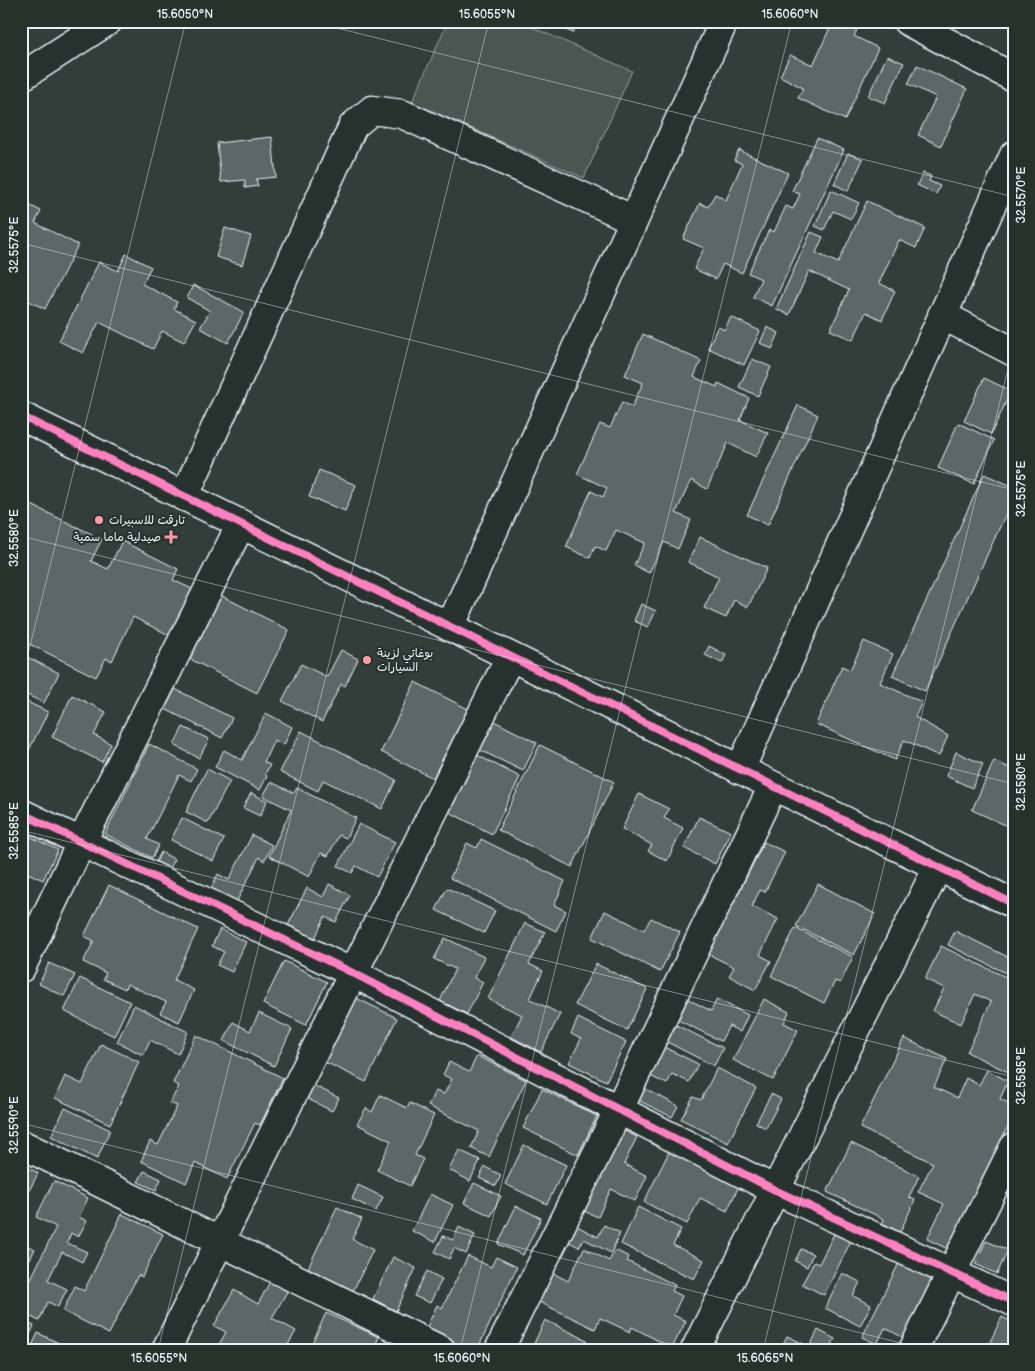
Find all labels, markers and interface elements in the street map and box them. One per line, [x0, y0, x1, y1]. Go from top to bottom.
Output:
text: 15.6050°N [157, 7, 213, 22]
text: 15.6055°N [459, 7, 515, 22]
text: 15.6060°N [761, 7, 819, 22]
text: 32.5570°E [1014, 166, 1029, 223]
text: 32.5575°E [7, 217, 22, 273]
text: 32.5575°E [1014, 461, 1029, 517]
text: 32.5580°E [7, 509, 22, 567]
place label: تارقت للاسبيرات [109, 513, 186, 528]
marker: تارقت للاسبيرات [93, 514, 105, 526]
place label: صيدلية ماما سمية [74, 530, 161, 545]
marker: صيدلية ماما سمية [165, 531, 177, 543]
place label: بوغاتي لزينة السيارات [377, 646, 433, 675]
marker: بوغاتي لزينة السيارات [361, 654, 373, 666]
text: 32.5580°E [1014, 753, 1029, 811]
text: 32.5585°E [7, 802, 22, 860]
text: 32.5585°E [1014, 1047, 1029, 1105]
text: 32.5590°E [7, 1096, 22, 1154]
text: 15.6055°N [131, 1351, 187, 1366]
text: 15.6060°N [433, 1351, 491, 1366]
text: 15.6065°N [737, 1351, 793, 1366]

